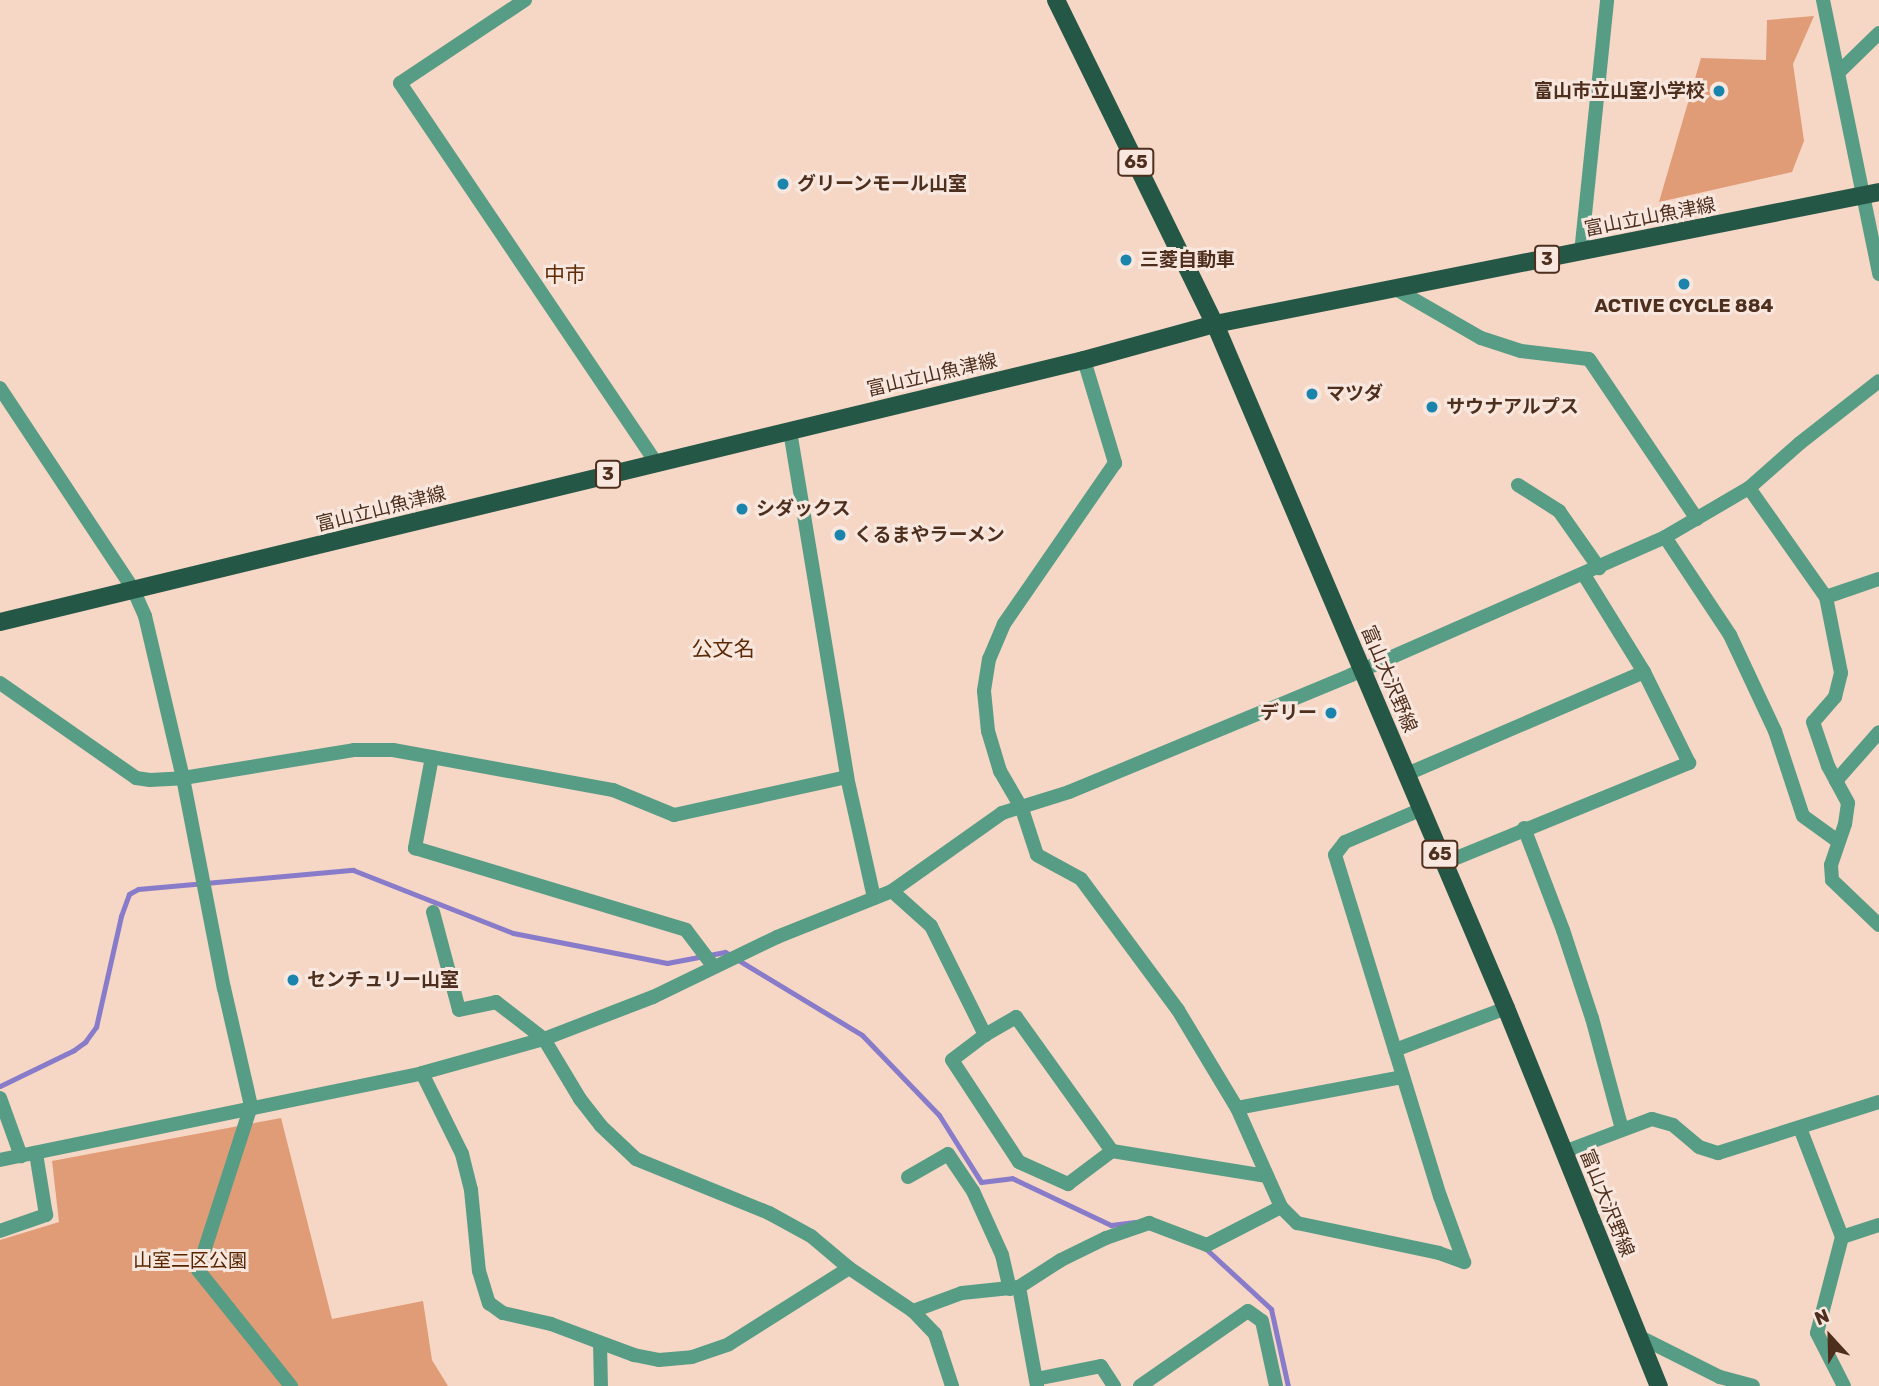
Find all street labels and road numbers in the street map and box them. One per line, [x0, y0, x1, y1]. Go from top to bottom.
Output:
road number: 65 [1117, 148, 1155, 176]
street label: 富山立山魚津線 [1583, 193, 1717, 241]
road number: 3 [1533, 244, 1561, 274]
street label: 富山立山魚津線 [865, 349, 999, 401]
road number: 3 [594, 460, 622, 488]
street label: 富山立山魚津線 [314, 482, 448, 536]
street label: 富山大沢野線 [1356, 622, 1422, 736]
road number: 65 [1421, 840, 1459, 868]
street label: 富山大沢野線 [1575, 1146, 1639, 1260]

